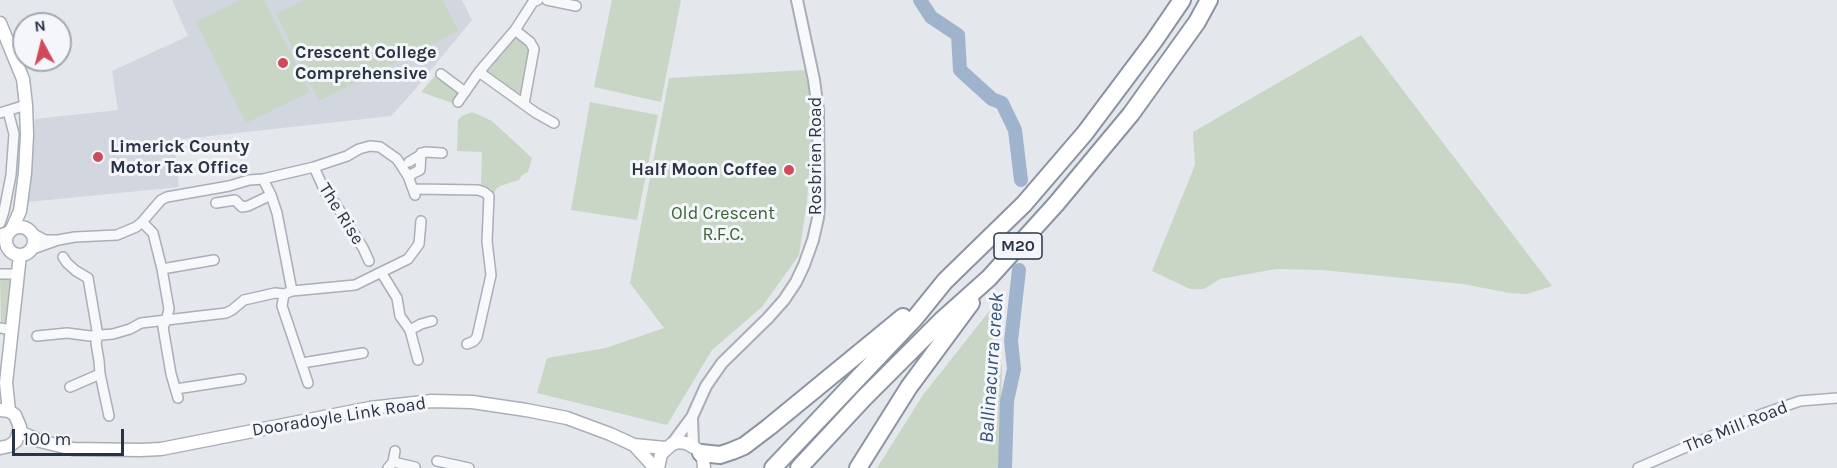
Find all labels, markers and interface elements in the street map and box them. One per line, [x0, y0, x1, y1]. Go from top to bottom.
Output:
north arrow [12, 12, 72, 72]
text: N [33, 15, 47, 36]
place label: Crescent College Comprehensive [295, 42, 437, 84]
marker: Crescent College Comprehensive [276, 56, 290, 70]
street label: Rosbrien Road [805, 97, 827, 215]
place label: Limerick County Motor Tax Office [110, 136, 249, 178]
marker: Limerick County Motor Tax Office [91, 150, 105, 164]
place label: Half Moon Coffee [631, 159, 777, 181]
marker: Half Moon Coffee [782, 163, 796, 177]
street label: The Rise [314, 179, 368, 249]
park label: Old Crescent R.F.C. [671, 203, 775, 246]
road number: M20 [994, 233, 1042, 259]
water label: Ballinacurra creek [975, 292, 1009, 444]
street label: Dooradoyle Link Road [250, 393, 428, 441]
street label: The Mill Road [1681, 396, 1791, 458]
scale bar [15, 417, 128, 455]
text: 100 m [23, 428, 71, 450]

